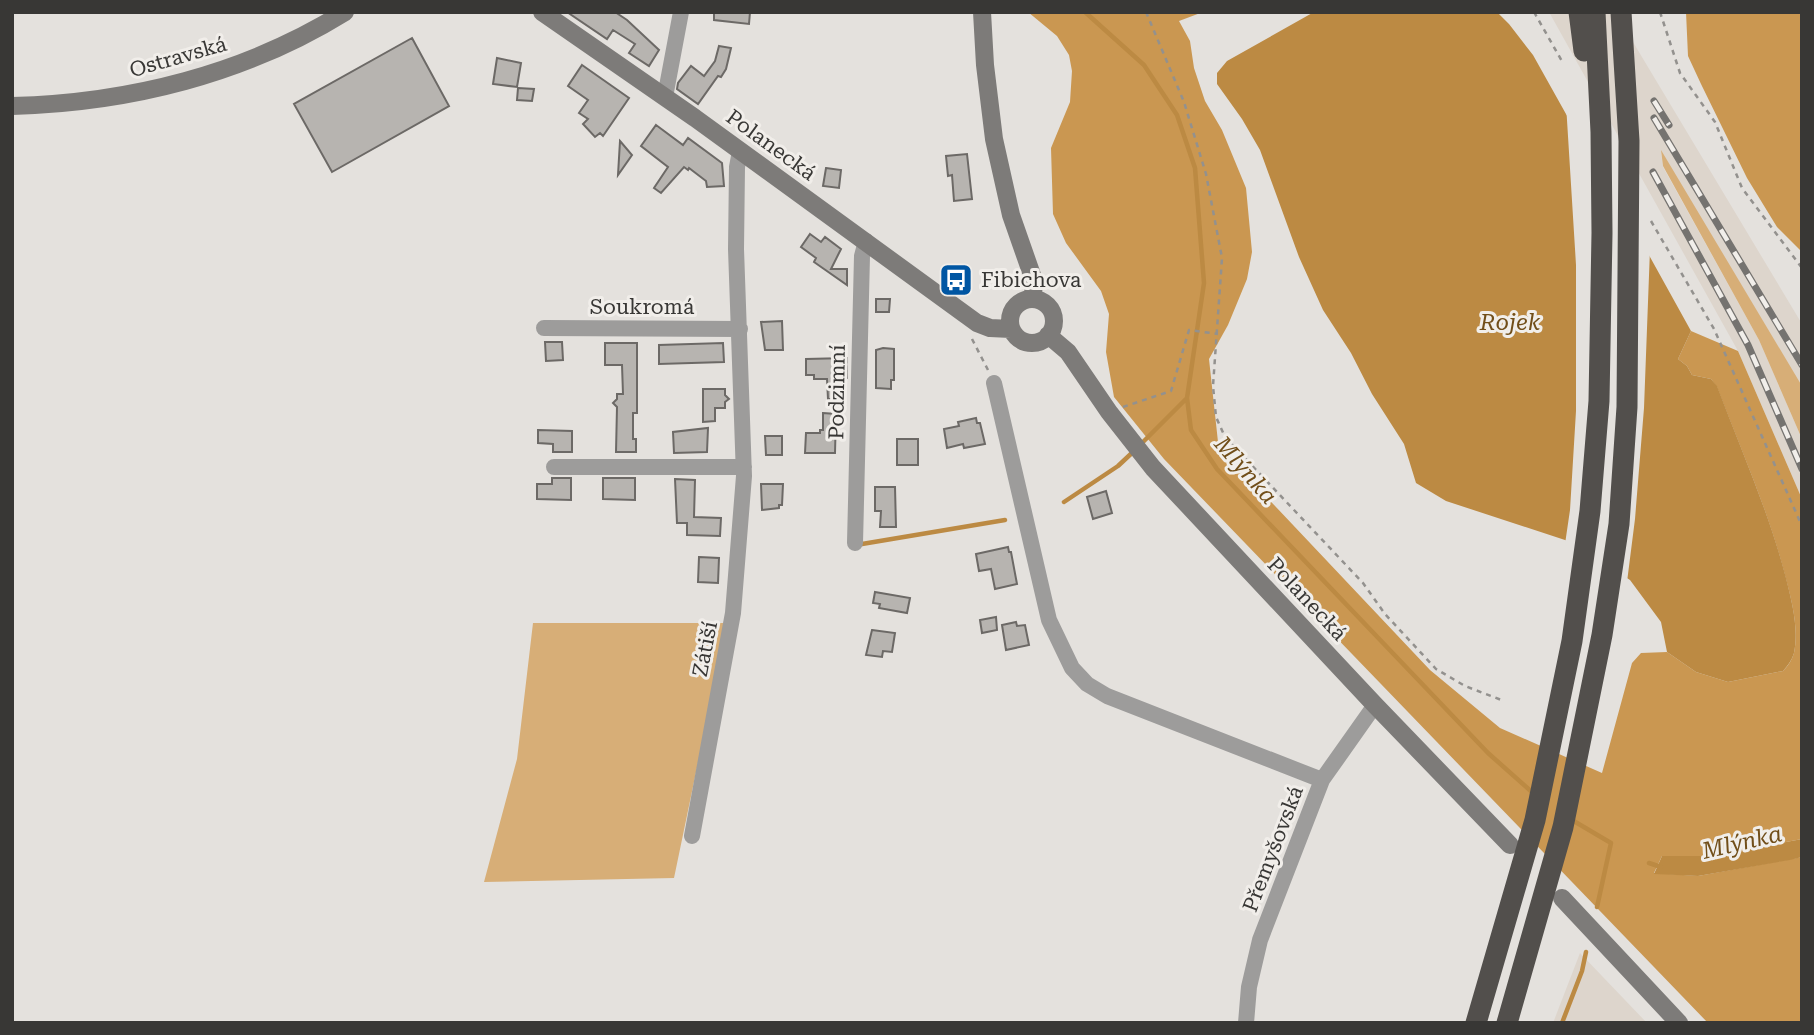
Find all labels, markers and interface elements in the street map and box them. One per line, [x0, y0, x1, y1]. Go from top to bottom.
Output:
street label: Ostravská [127, 32, 230, 82]
street label: Polanecká [722, 105, 821, 186]
bus stop icon: Fibichova [937, 261, 975, 299]
place label: Fibichova [981, 268, 1082, 292]
street label: Soukromá [590, 295, 695, 319]
water label: Rojek [1479, 309, 1541, 336]
street label: Podzimní [824, 344, 850, 440]
water label: Mlýnka [1208, 430, 1282, 510]
street label: Polanecká [1263, 553, 1352, 646]
street label: Zátiší [688, 619, 722, 679]
street label: Přemyšovská [1238, 782, 1308, 915]
water label: Mlýnka [1699, 820, 1785, 865]

